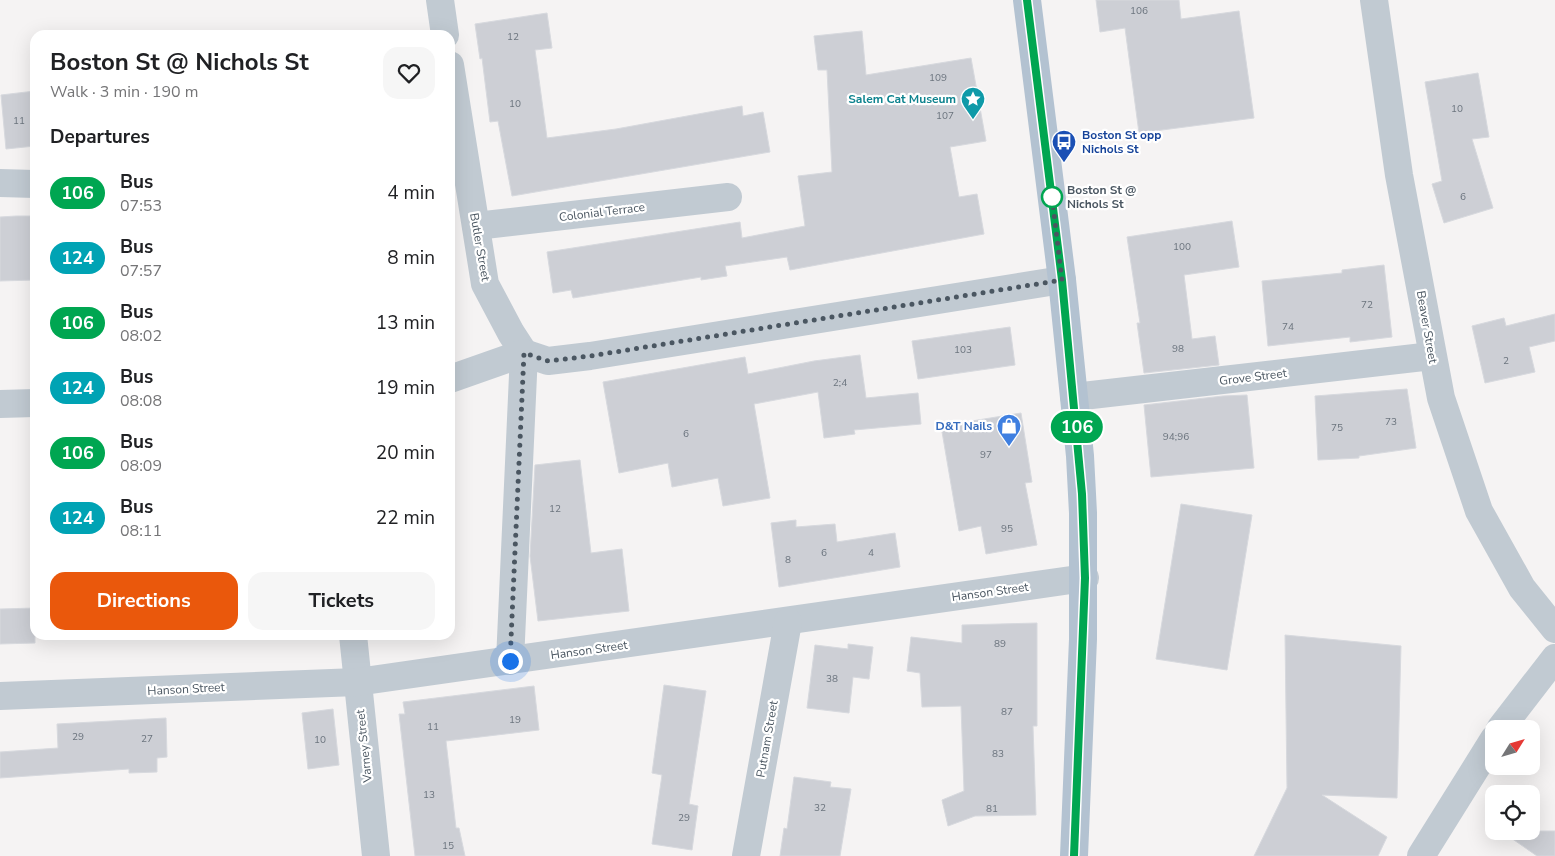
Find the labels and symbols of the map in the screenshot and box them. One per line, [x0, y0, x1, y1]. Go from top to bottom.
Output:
house number: 106 [1130, 4, 1148, 18]
house number: 12 [507, 30, 519, 44]
house number: 109 [929, 71, 947, 85]
place icon: Salem Cat Museum [960, 86, 986, 120]
place label: Salem Cat Museum [848, 91, 956, 107]
house number: 10 [509, 97, 521, 111]
house number: 10 [1451, 102, 1463, 116]
house number: 107 [936, 109, 954, 123]
house number: 11 [13, 114, 25, 128]
place label: Boston St opp Nichols St [1082, 127, 1161, 157]
bus stop icon: Boston St opp Nichols St [1051, 129, 1077, 163]
place label: Boston St @ Nichols St [1067, 182, 1136, 212]
marker: Boston St @ Nichols St [1041, 186, 1063, 208]
house number: 6 [1460, 190, 1466, 204]
street label: Colonial Terrace [558, 199, 646, 225]
street label: Butler Street [466, 212, 494, 283]
house number: 100 [1173, 240, 1191, 254]
street label: Beaver Street [1413, 289, 1441, 365]
house number: 72 [1361, 298, 1373, 312]
house number: 74 [1282, 320, 1294, 334]
house number: 98 [1172, 342, 1184, 356]
house number: 103 [954, 343, 972, 357]
house number: 2 [1503, 354, 1509, 368]
street label: Grove Street [1218, 365, 1288, 389]
house number: 2;4 [833, 376, 847, 390]
line badge: 106 [1048, 411, 1106, 443]
shop icon: D&T Nails [996, 413, 1022, 447]
house number: 73 [1385, 415, 1397, 429]
place label: D&T Nails [936, 418, 992, 434]
house number: 75 [1331, 421, 1343, 435]
house number: 6 [683, 427, 689, 441]
house number: 94;96 [1163, 430, 1189, 444]
house number: 97 [980, 448, 992, 462]
house number: 12 [549, 502, 561, 516]
house number: 95 [1001, 522, 1013, 536]
house number: 6 [821, 546, 827, 560]
house number: 4 [868, 546, 874, 560]
house number: 8 [785, 553, 791, 567]
street label: Hanson Street [951, 579, 1030, 605]
street label: Hanson Street [550, 637, 629, 663]
house number: 89 [994, 637, 1006, 651]
your location [498, 649, 523, 674]
house number: 38 [826, 672, 838, 686]
street label: Hanson Street [147, 679, 226, 699]
street label: Putnam Street [752, 699, 782, 779]
house number: 87 [1001, 705, 1013, 719]
street label: Varney Street [352, 708, 376, 784]
house number: 19 [509, 713, 521, 727]
house number: 11 [427, 720, 439, 734]
north arrow [1485, 720, 1540, 775]
house number: 29 [72, 730, 84, 744]
house number: 27 [141, 732, 153, 746]
house number: 10 [314, 733, 326, 747]
house number: 83 [992, 747, 1004, 761]
house number: 13 [423, 788, 435, 802]
house number: 32 [814, 801, 826, 815]
house number: 81 [986, 802, 998, 816]
house number: 29 [678, 811, 690, 825]
house number: 15 [442, 839, 454, 853]

